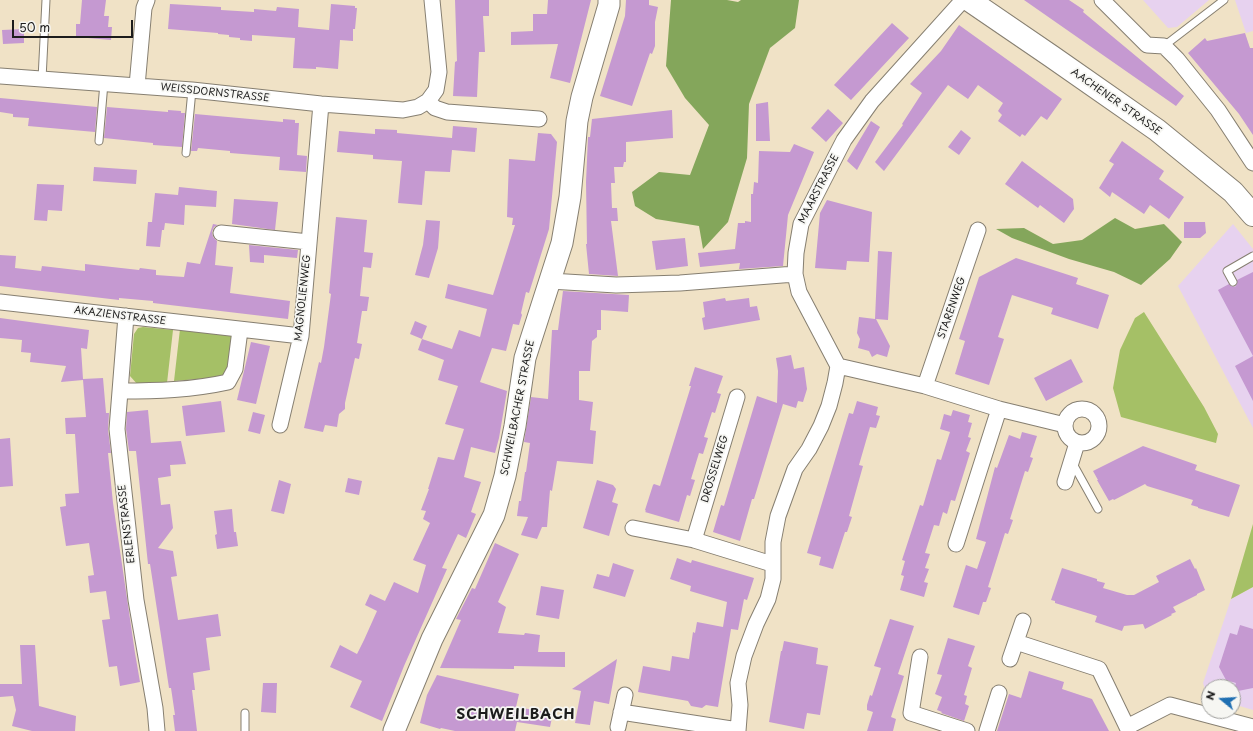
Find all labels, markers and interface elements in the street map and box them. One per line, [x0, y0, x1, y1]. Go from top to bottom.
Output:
scale bar [14, 12, 135, 38]
text: 50 m [19, 18, 50, 36]
street label: AACHENER STRASSE [1068, 66, 1164, 138]
street label: WEISSDORNSTRASSE [160, 81, 270, 105]
street label: MAARSTRASSE [796, 152, 842, 226]
street label: MAGNOLIENWEG [292, 254, 314, 342]
street label: STARENWEG [936, 275, 968, 341]
street label: AKAZIENSTRASSE [73, 304, 167, 328]
street label: SCHWEILBACHER STRASSE [499, 339, 537, 477]
street label: DROSSELWEG [699, 434, 731, 504]
street label: ERLENSTRASSE [116, 484, 138, 564]
north arrow [1201, 679, 1241, 719]
text: N [1201, 689, 1219, 702]
district label: SCHWEILBACH [457, 707, 575, 723]

